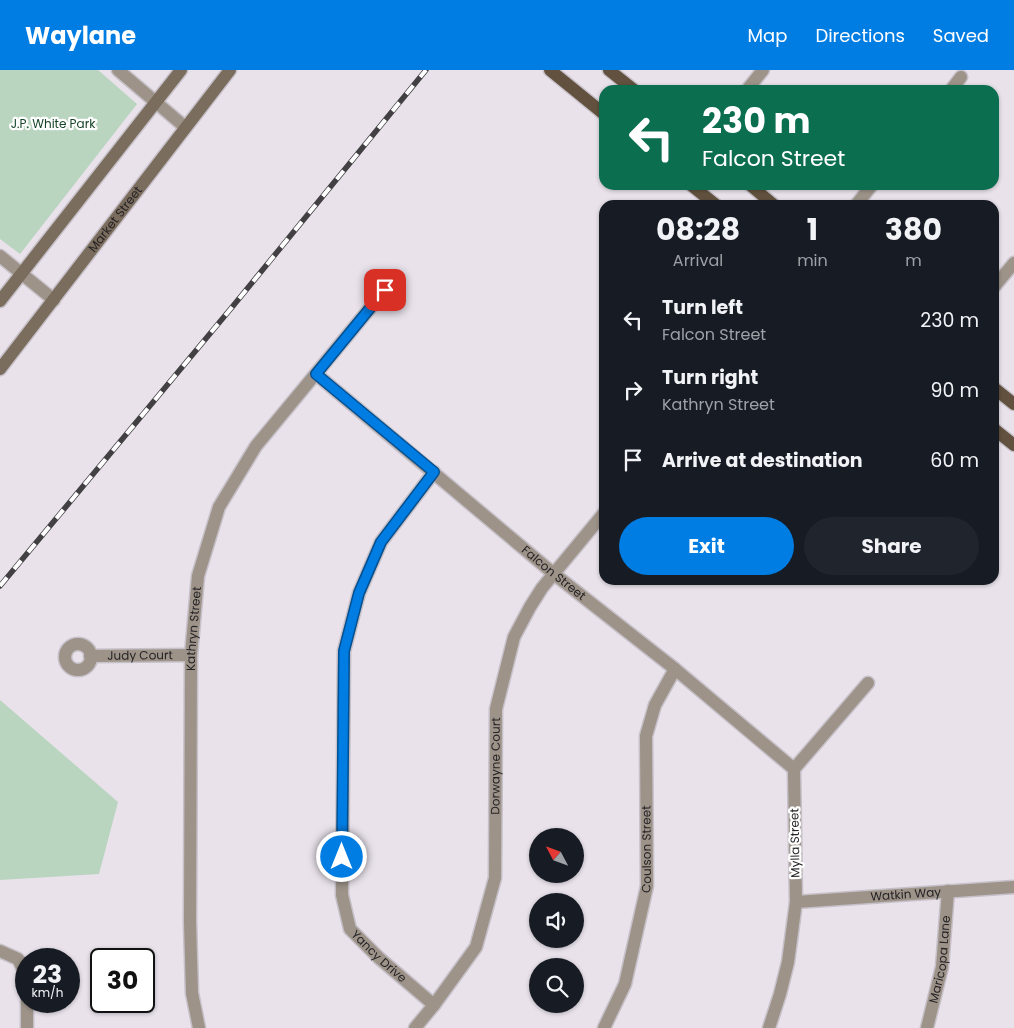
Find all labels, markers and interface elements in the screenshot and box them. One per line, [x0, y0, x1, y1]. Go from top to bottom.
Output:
text: Waylane [25, 19, 136, 52]
text: Map [748, 23, 787, 48]
text: Directions [815, 23, 905, 48]
text: Saved [933, 23, 989, 48]
text: 230 m [702, 96, 810, 145]
icon: left [619, 105, 684, 170]
park label: J.P. White Park [11, 115, 96, 132]
text: Falcon Street [702, 143, 845, 174]
street label: Market Street [84, 182, 146, 256]
text: 08:28 [656, 208, 740, 251]
text: 1 [807, 208, 818, 251]
text: 380 [885, 208, 942, 251]
text: Arrival [673, 249, 723, 272]
text: min [797, 249, 828, 272]
text: m [905, 249, 922, 272]
pin [364, 269, 406, 311]
icon: arrive [371, 276, 399, 304]
text: Turn left [662, 294, 743, 321]
icon: left [619, 306, 647, 334]
text: 230 m [920, 307, 979, 334]
text: Falcon Street [662, 323, 766, 346]
text: Turn right [662, 364, 758, 391]
icon: right [619, 376, 647, 404]
text: 90 m [930, 377, 979, 404]
text: Kathryn Street [662, 393, 775, 416]
icon: arrive [619, 446, 647, 474]
text: Arrive at destination [662, 447, 863, 474]
text: 60 m [930, 447, 979, 474]
button: Exit [619, 517, 794, 575]
button: Share [804, 517, 979, 575]
street label: Falcon Street [518, 541, 590, 604]
street label: Kathryn Street [182, 586, 205, 671]
street label: Judy Court [107, 646, 173, 664]
street label: Dorwayne Court [486, 717, 504, 815]
street label: Coulson Street [637, 805, 655, 895]
street label: Mylla Street [785, 808, 804, 878]
north arrow [529, 828, 584, 882]
map controls [529, 828, 584, 1013]
position arrow [315, 830, 367, 882]
street label: Watkin Way [870, 883, 942, 905]
button: sound [529, 893, 584, 948]
street label: Maricopa Lane [924, 915, 954, 1005]
street label: Yancy Drive [348, 926, 411, 986]
speed limit sign: 30 [90, 948, 155, 1013]
text: 23 [33, 957, 62, 992]
button: search [529, 958, 584, 1013]
text: km/h [32, 984, 63, 1001]

